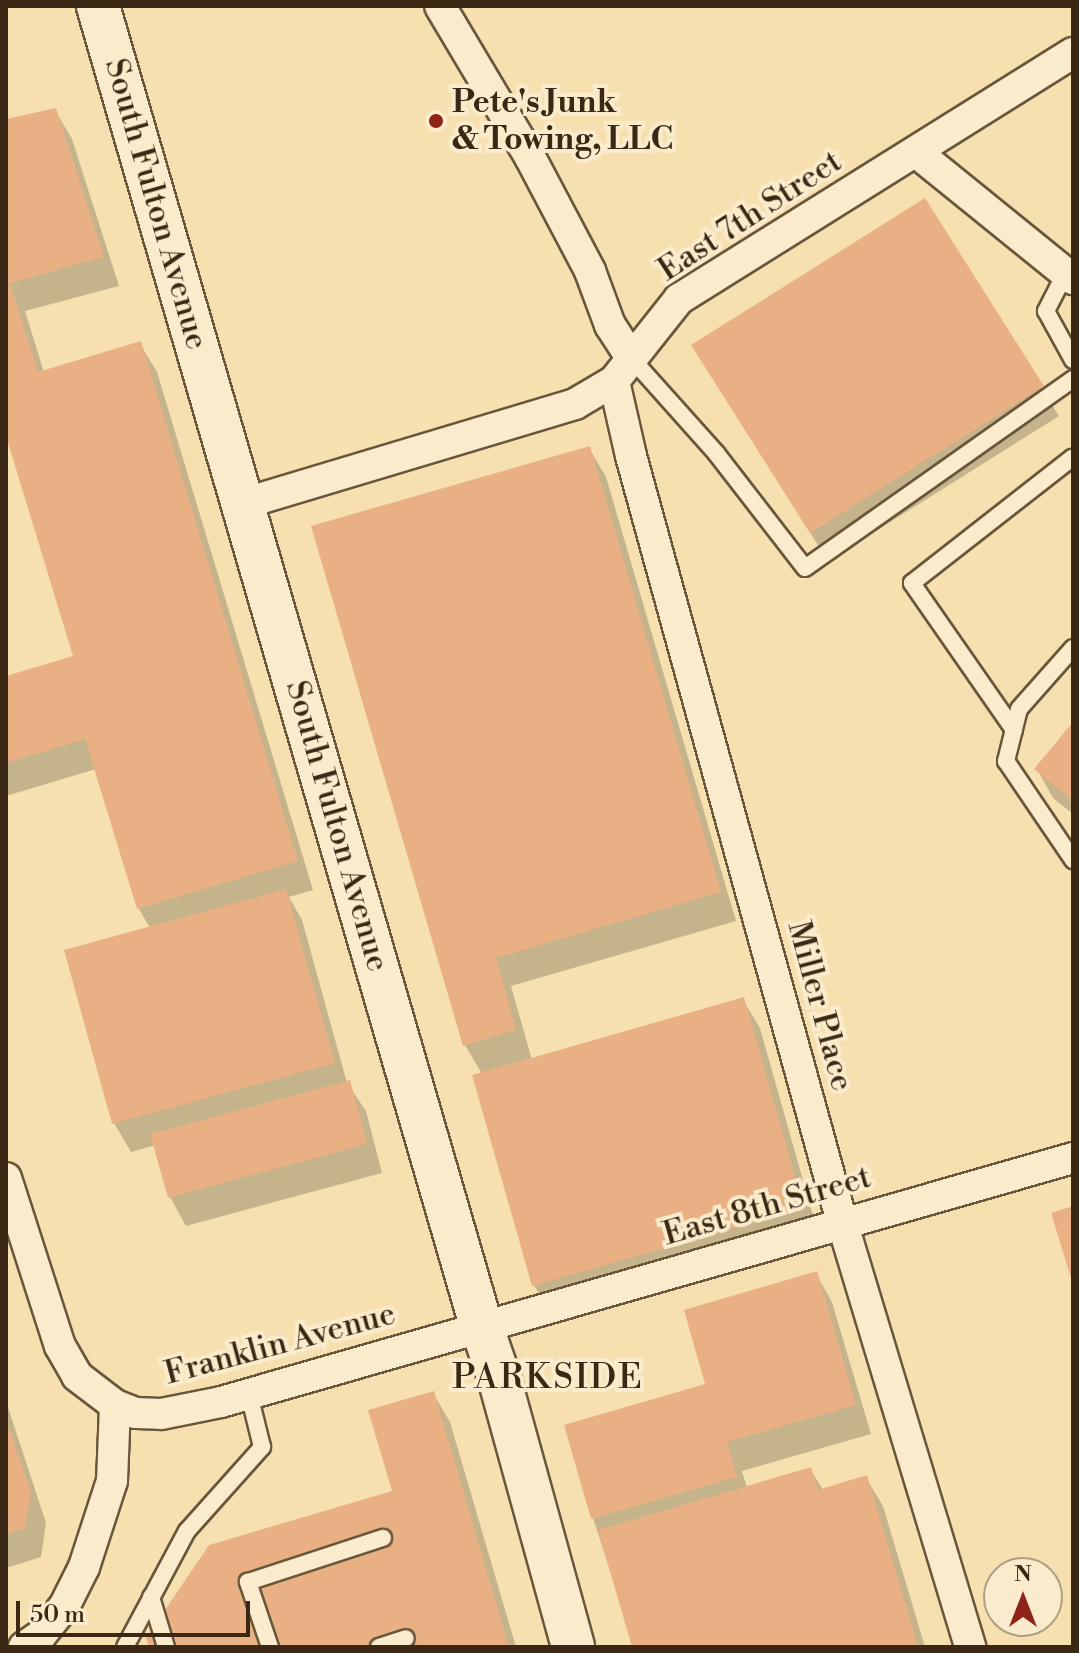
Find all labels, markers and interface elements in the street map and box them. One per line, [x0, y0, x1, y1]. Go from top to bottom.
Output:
street label: South Fulton Avenue [96, 54, 216, 354]
place label: Pete's Junk & Towing, LLC [452, 84, 673, 159]
marker: Pete's Junk & Towing, LLC [427, 112, 445, 130]
street label: East 7th Street [651, 142, 849, 290]
street label: South Fulton Avenue [277, 676, 397, 976]
street label: Miller Place [779, 917, 861, 1095]
street label: East 8th Street [659, 1158, 875, 1254]
street label: Franklin Avenue [160, 1295, 400, 1393]
district label: PARKSIDE [452, 1359, 644, 1399]
north arrow [983, 1557, 1063, 1637]
text: N [1014, 1561, 1032, 1588]
scale bar [20, 1585, 254, 1635]
text: 50 m [30, 1600, 85, 1630]

